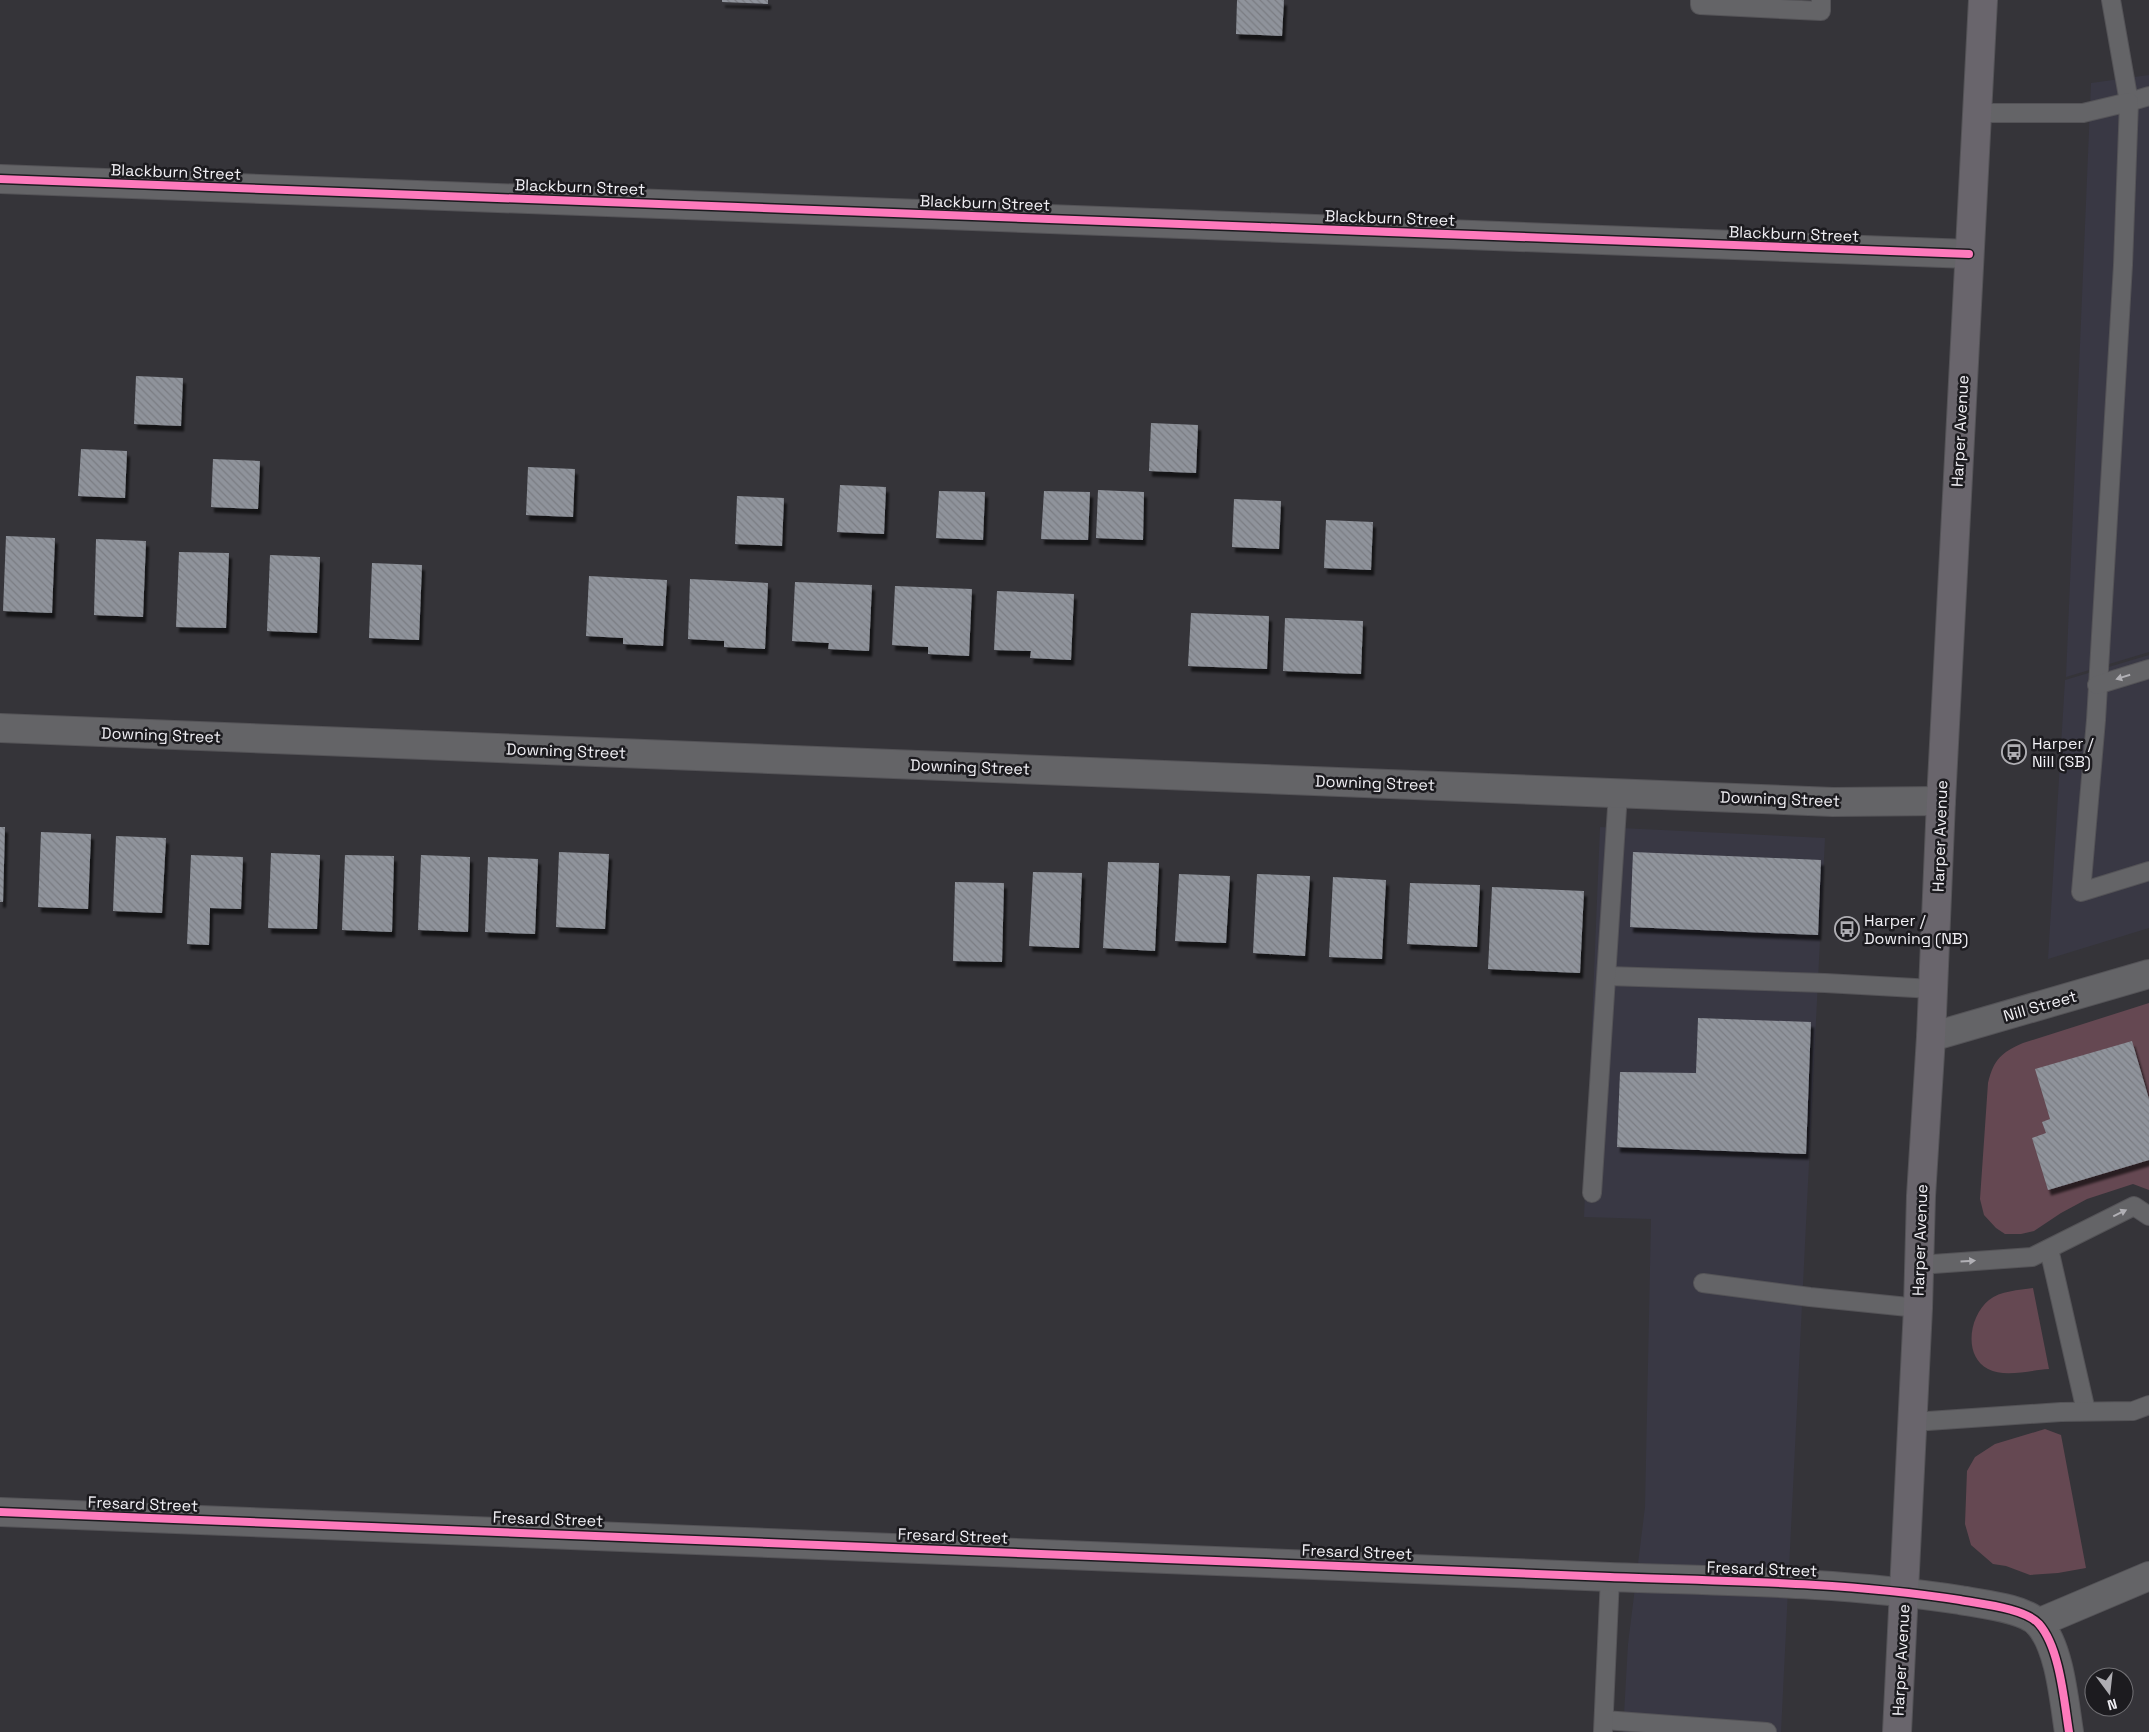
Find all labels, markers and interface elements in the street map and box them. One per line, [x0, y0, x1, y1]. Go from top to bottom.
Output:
street label: Blackburn Street [110, 159, 242, 185]
street label: Blackburn Street [514, 174, 646, 200]
street label: Blackburn Street [919, 190, 1051, 216]
street label: Blackburn Street [1324, 205, 1456, 231]
street label: Blackburn Street [1728, 221, 1860, 247]
street label: Harper Avenue [1947, 375, 1973, 487]
one-way arrow [2115, 673, 2130, 681]
street label: Downing Street [101, 722, 221, 748]
place label: Harper / Nill (SB) [2032, 733, 2094, 772]
street label: Downing Street [506, 738, 626, 764]
bus stop icon: Harper / Nill (SB) [2001, 739, 2027, 765]
street label: Downing Street [910, 754, 1030, 780]
street label: Downing Street [1315, 770, 1435, 796]
street label: Harper Avenue [1928, 780, 1952, 892]
street label: Downing Street [1720, 786, 1840, 812]
place label: Harper / Downing (NB) [1864, 910, 1968, 949]
bus stop icon: Harper / Downing (NB) [1834, 916, 1860, 942]
street label: Nill Street [2001, 986, 2079, 1026]
street label: Harper Avenue [1908, 1184, 1932, 1296]
one-way arrow [2113, 1209, 2127, 1217]
one-way arrow [1960, 1257, 1976, 1265]
street label: Fresard Street [87, 1492, 199, 1516]
street label: Fresard Street [492, 1507, 604, 1531]
street label: Fresard Street [897, 1524, 1009, 1548]
street label: Fresard Street [1301, 1540, 1413, 1564]
street label: Fresard Street [1706, 1557, 1818, 1581]
street label: Harper Avenue [1888, 1604, 1914, 1716]
north arrow [2084, 1667, 2134, 1717]
text: N [2105, 1695, 2119, 1714]

